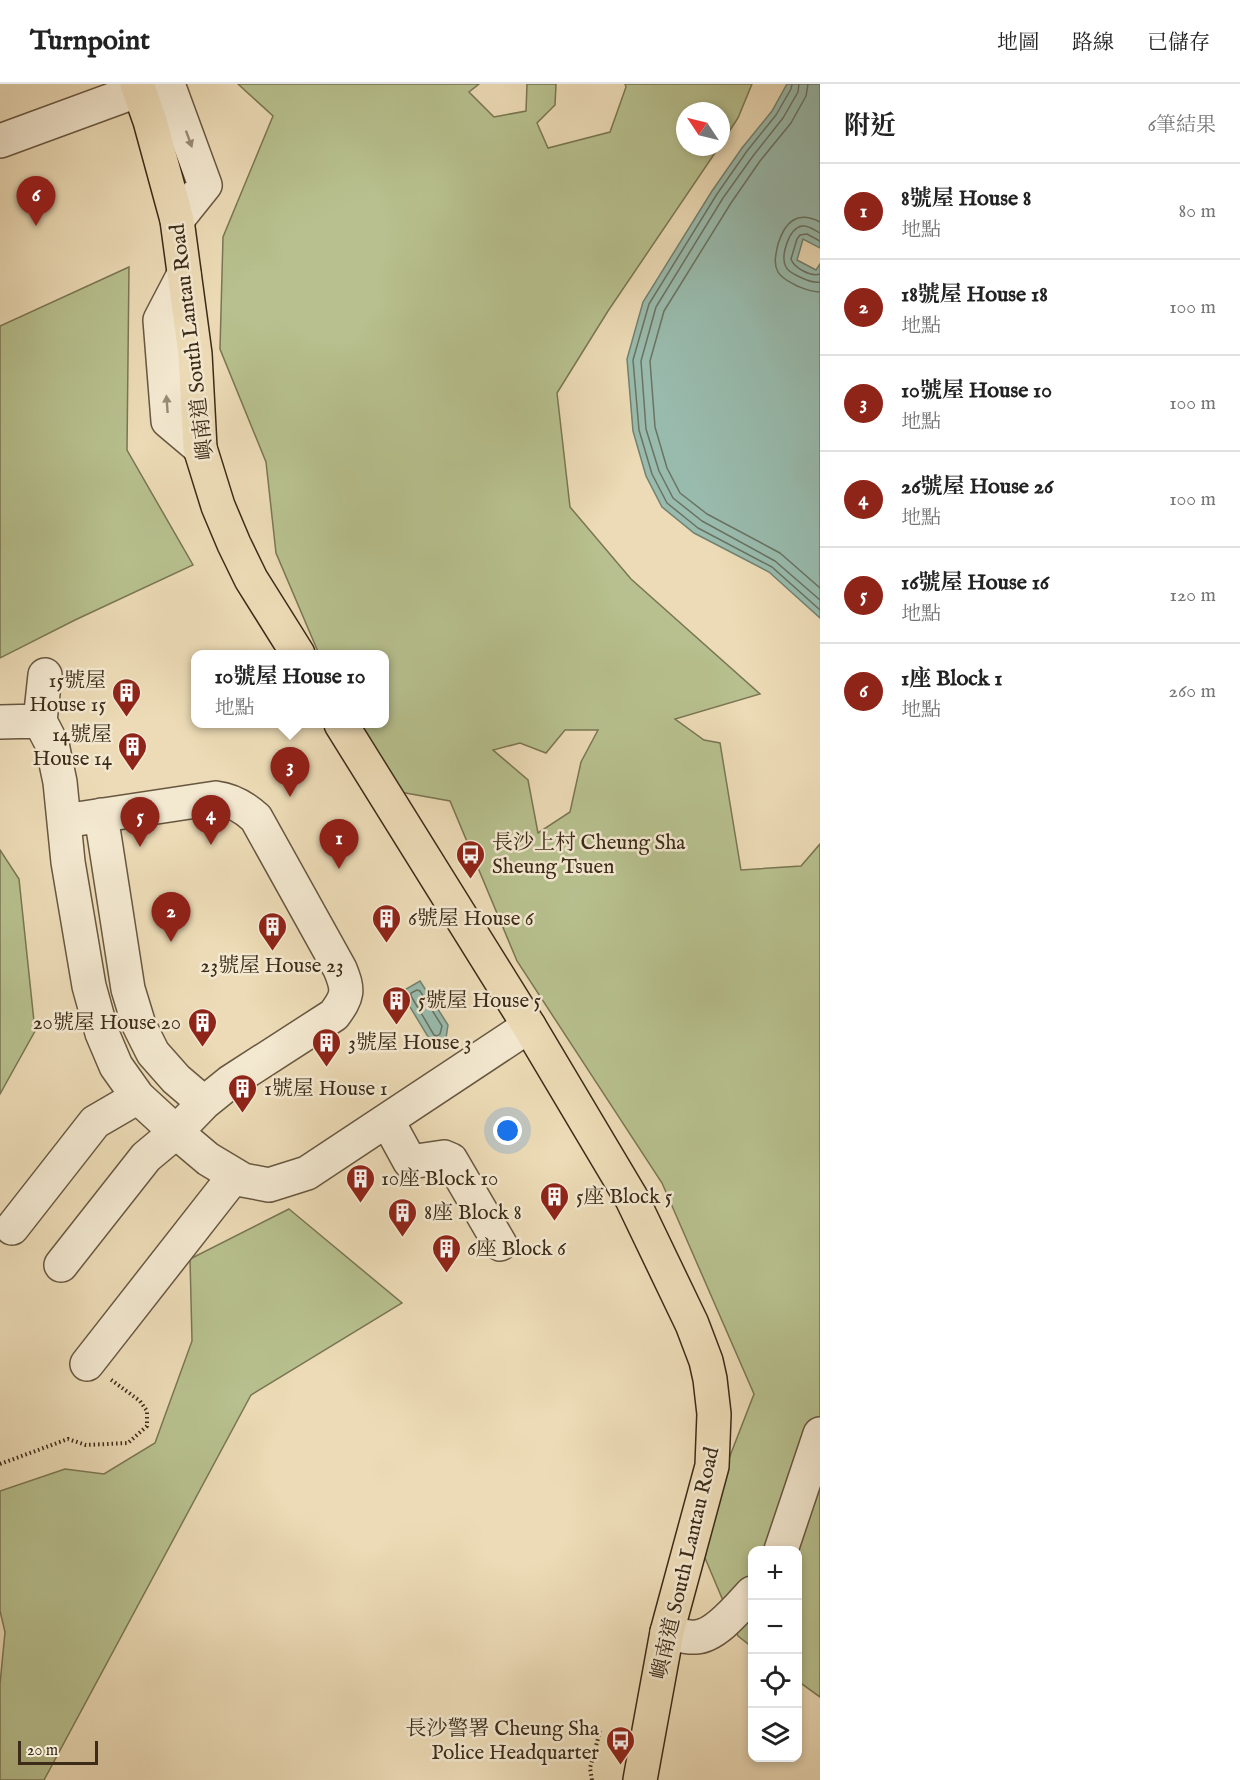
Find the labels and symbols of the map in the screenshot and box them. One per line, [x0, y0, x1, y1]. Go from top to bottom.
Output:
north arrow [676, 102, 730, 156]
one-way arrow [184, 130, 194, 148]
pin: 6 [16, 176, 56, 226]
street label: 嶼南道 South Lantau Road [165, 221, 220, 461]
one-way arrow [162, 395, 172, 414]
place label: 15號屋 House 15 [29, 668, 106, 719]
building icon: 15號屋 House 15 [111, 676, 143, 718]
place label: 14號屋 House 14 [32, 722, 113, 773]
building icon: 14號屋 House 14 [117, 730, 149, 772]
pin: 3 [270, 748, 310, 797]
pin: 4 [192, 796, 230, 845]
pin: 5 [120, 798, 160, 847]
pin: 1 [320, 820, 358, 869]
place label: 長沙上村 Cheung Sha Sheung Tsuen [492, 830, 686, 881]
bus stop icon: 長沙上村 Cheung Sha Sheung Tsuen [455, 838, 487, 880]
pin: 2 [152, 892, 190, 942]
building icon: 6號屋 House 6 [371, 902, 403, 944]
place label: 6號屋 House 6 [408, 906, 535, 933]
building icon: 23號屋 House 23 [256, 910, 288, 952]
place label: 23號屋 House 23 [200, 953, 344, 980]
building icon: 5號屋 House 5 [381, 984, 413, 1026]
place label: 5號屋 House 5 [418, 988, 542, 1015]
building icon: 20號屋 House 20 [186, 1006, 218, 1048]
place label: 20號屋 House 20 [33, 1010, 181, 1037]
building icon: 3號屋 House 3 [311, 1026, 343, 1068]
place label: 3號屋 House 3 [348, 1030, 472, 1057]
building icon: 1號屋 House 1 [227, 1072, 259, 1114]
place label: 1號屋 House 1 [264, 1076, 388, 1103]
your location [493, 1116, 522, 1145]
building icon: 10座 Block 10 [344, 1162, 376, 1204]
place label: 10座 Block 10 [381, 1166, 498, 1193]
building icon: 5座 Block 5 [539, 1180, 571, 1222]
place label: 5座 Block 5 [576, 1184, 673, 1211]
building icon: 8座 Block 8 [387, 1196, 419, 1238]
place label: 8座 Block 8 [424, 1200, 522, 1227]
building icon: 6座 Block 6 [430, 1232, 462, 1274]
place label: 6座 Block 6 [467, 1236, 567, 1263]
street label: 嶼南道 South Lantau Road [647, 1444, 727, 1682]
place label: 長沙警署 Cheung Sha Police Headquarter [406, 1716, 600, 1767]
bus stop icon: 長沙警署 Cheung Sha Police Headquarter [604, 1724, 636, 1766]
scale bar [18, 1738, 98, 1766]

